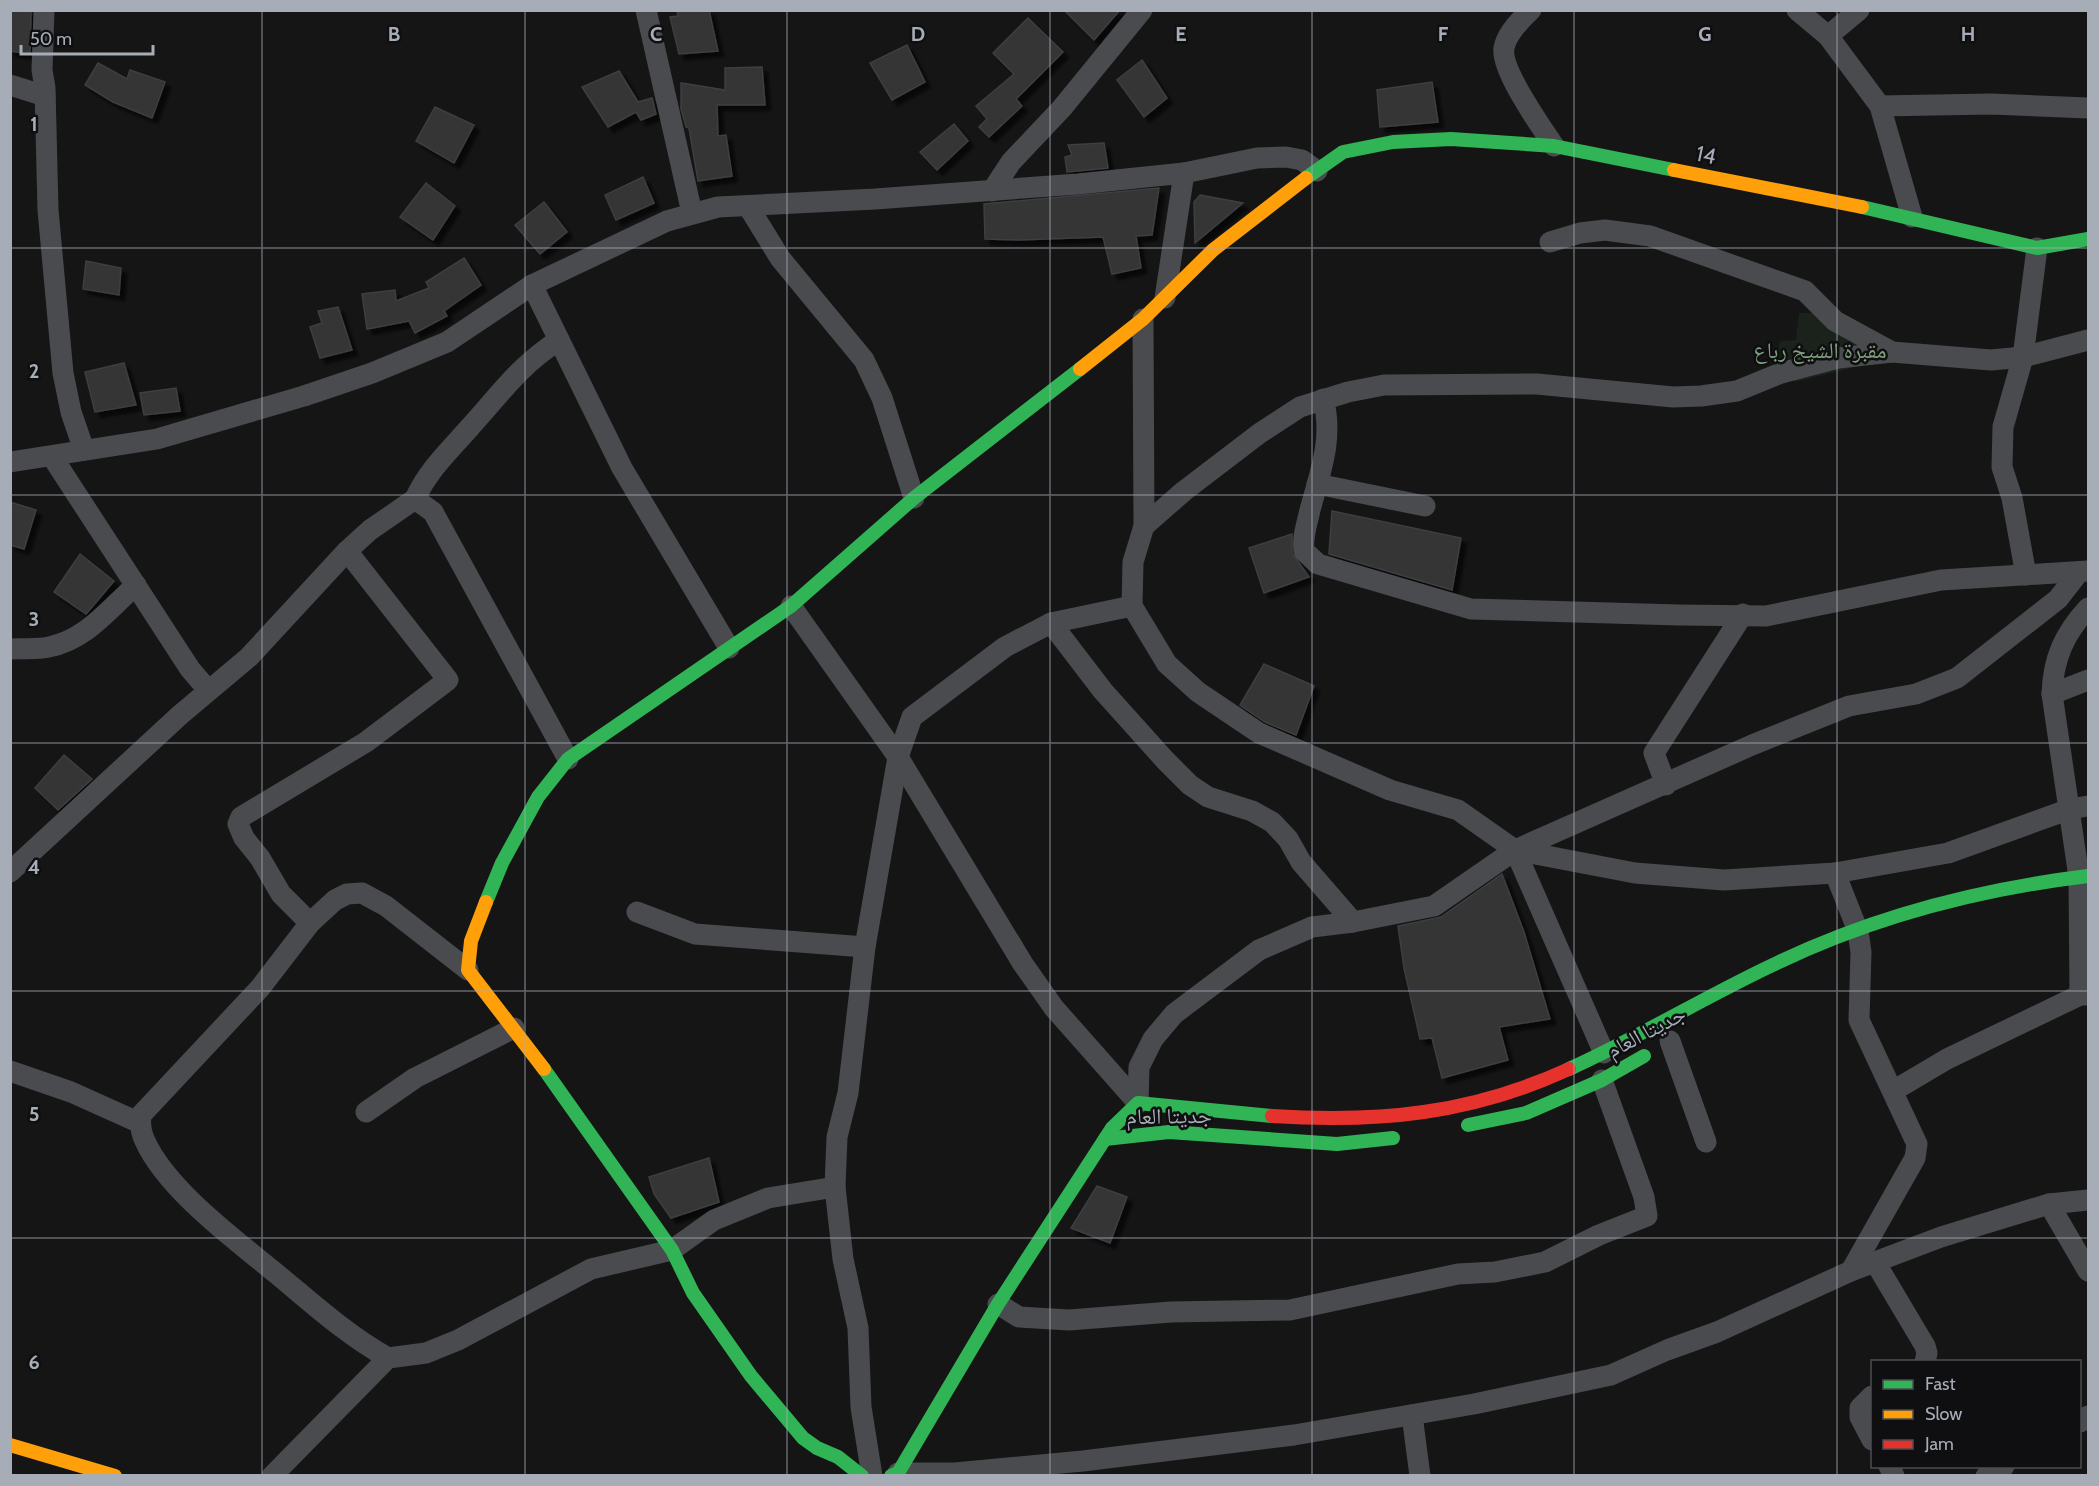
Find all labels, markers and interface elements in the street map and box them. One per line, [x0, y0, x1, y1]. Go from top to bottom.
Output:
scale bar [21, 18, 153, 56]
text: B [388, 22, 400, 46]
text: C [650, 22, 662, 46]
text: D [911, 22, 925, 46]
text: E [1175, 22, 1187, 46]
text: F [1438, 22, 1449, 46]
text: G [1698, 22, 1712, 46]
text: H [1961, 22, 1975, 46]
text: 50 m [30, 28, 72, 50]
text: 1 [30, 112, 38, 136]
street label: 14 [1693, 140, 1719, 170]
park label: مقبرة الشيخ رباع [1753, 337, 1887, 364]
text: 2 [29, 359, 39, 383]
text: 3 [29, 607, 39, 631]
text: 4 [28, 855, 40, 879]
street label: جديتا العام [1602, 1000, 1691, 1065]
text: 5 [29, 1102, 39, 1126]
street label: جديتا العام [1126, 1102, 1212, 1131]
text: 6 [28, 1350, 40, 1374]
legend [1871, 1360, 2081, 1468]
text: Fast [1925, 1373, 1956, 1395]
text: Slow [1925, 1403, 1962, 1425]
text: Jam [1924, 1433, 1954, 1455]

